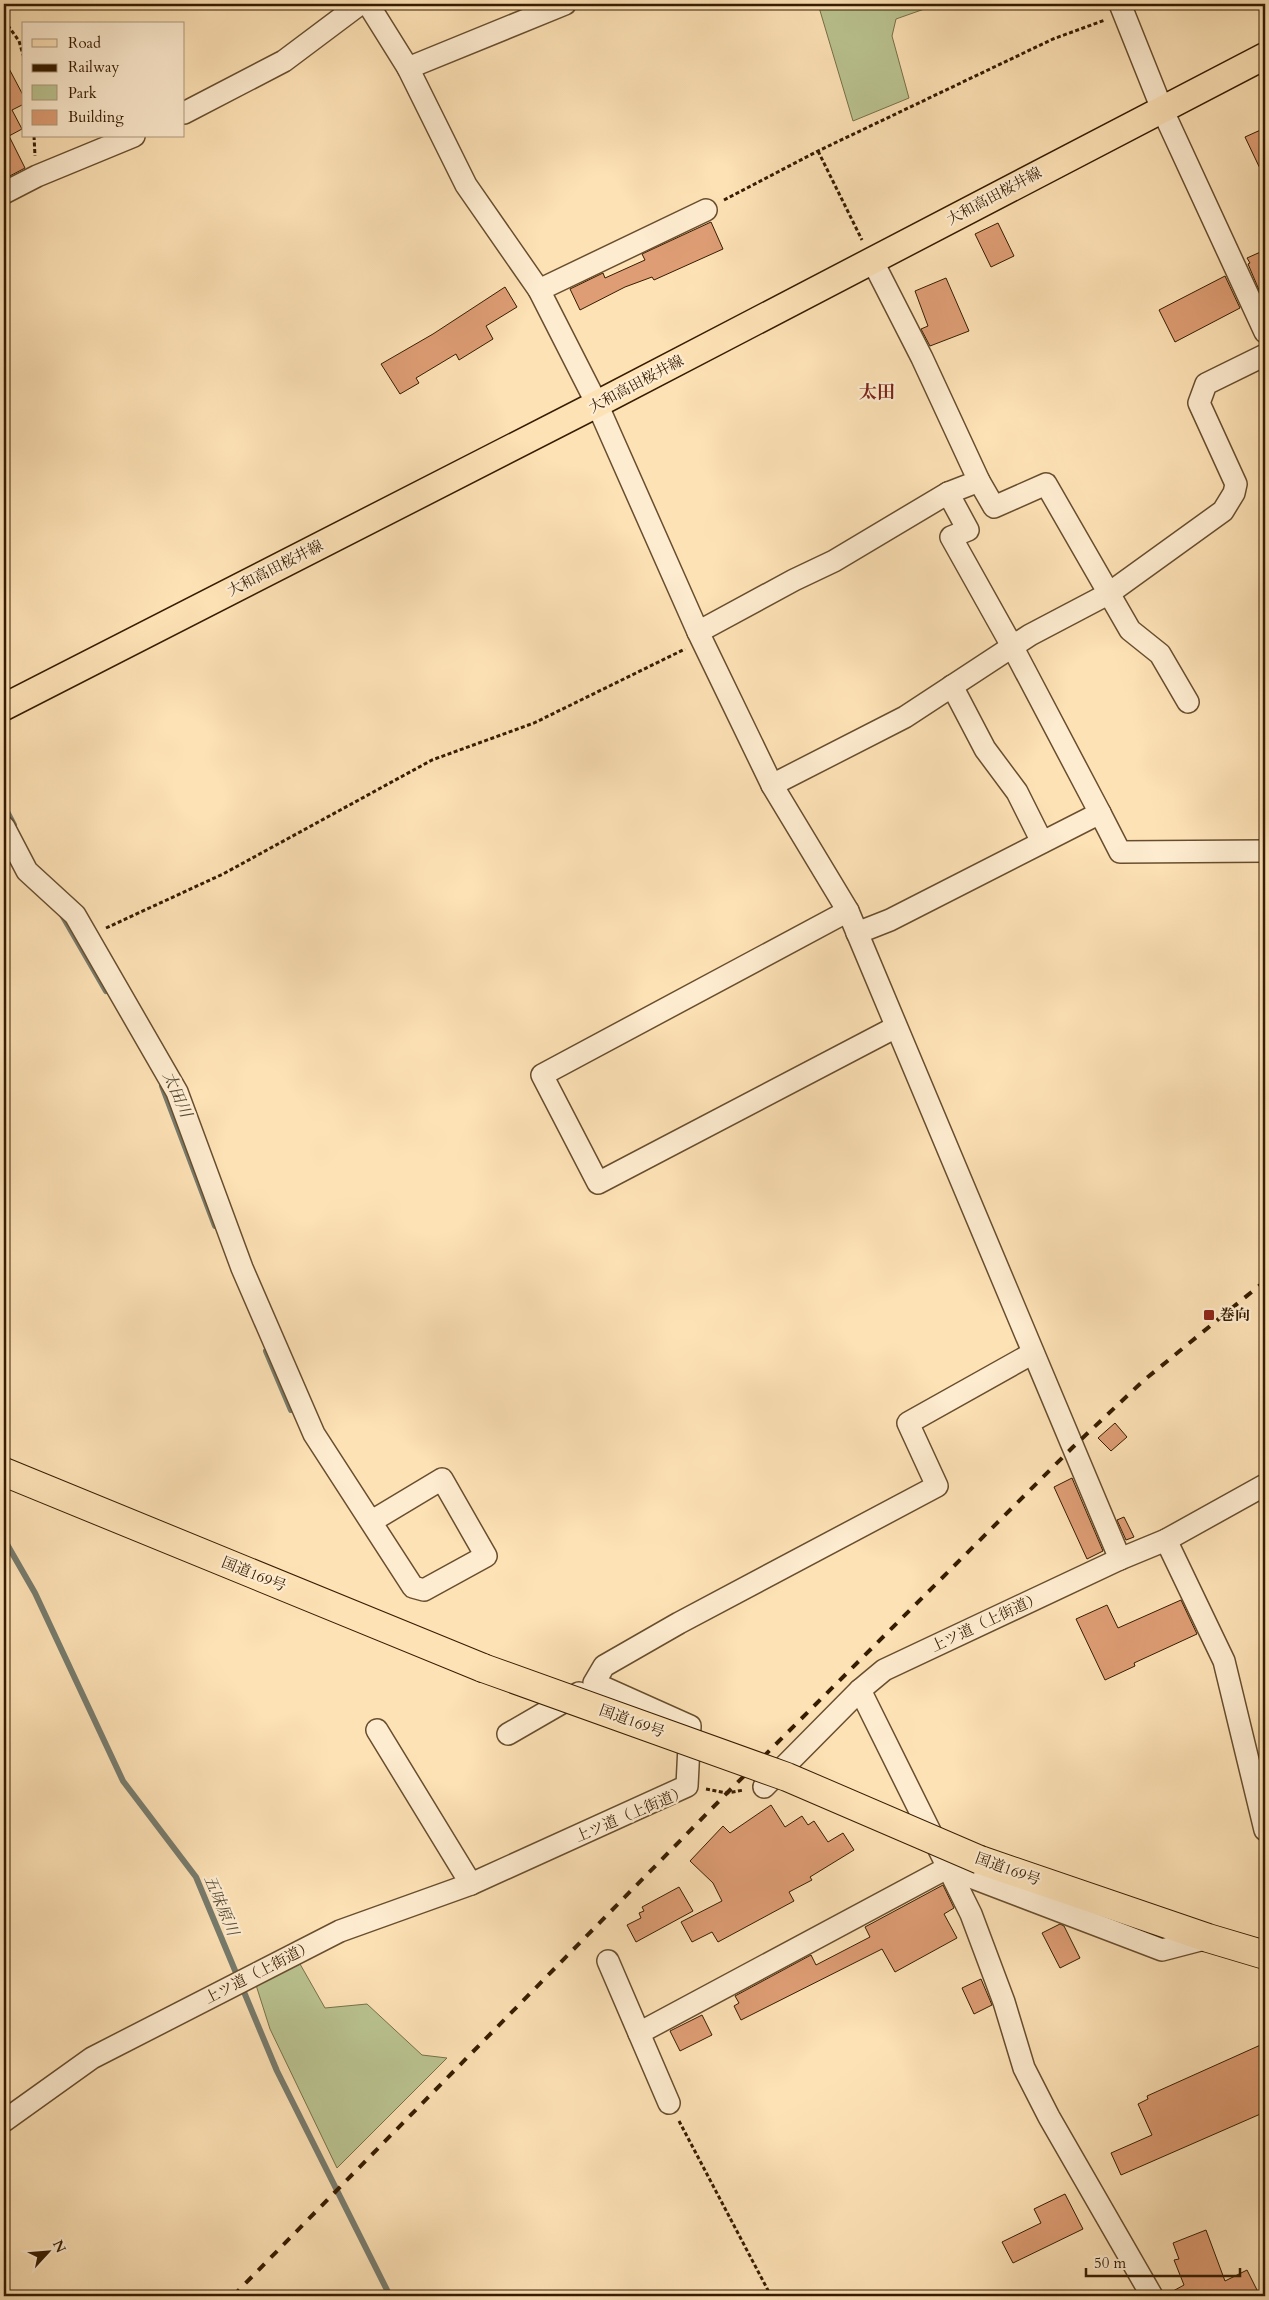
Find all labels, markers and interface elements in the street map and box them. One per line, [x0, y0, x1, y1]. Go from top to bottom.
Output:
legend [22, 22, 185, 138]
text: Road [68, 33, 101, 53]
text: Railway [68, 57, 119, 77]
text: Park [68, 83, 97, 103]
text: Building [68, 107, 124, 127]
street label: 大和高田桜井線 [943, 163, 1045, 229]
street label: 大和高田桜井線 [585, 351, 687, 417]
district label: 太田 [859, 380, 895, 405]
street label: 大和高田桜井線 [224, 535, 326, 601]
water label: 太田川 [157, 1068, 198, 1123]
place label: 巻向 [1220, 1305, 1250, 1325]
marker: 巻向 [1202, 1308, 1216, 1322]
street label: 国道169号 [219, 1552, 289, 1596]
street label: 上ツ道（上街道） [927, 1588, 1045, 1656]
street label: 国道169号 [597, 1700, 667, 1742]
street label: 上ツ道（上街道） [572, 1781, 690, 1847]
street label: 国道169号 [973, 1848, 1043, 1890]
water label: 五味原川 [198, 1872, 244, 1941]
street label: 上ツ道（上街道） [201, 1936, 317, 2008]
north arrow [22, 2228, 72, 2278]
text: N [48, 2237, 70, 2256]
scale bar [1086, 2245, 1240, 2277]
text: 50 m [1094, 2253, 1126, 2273]

